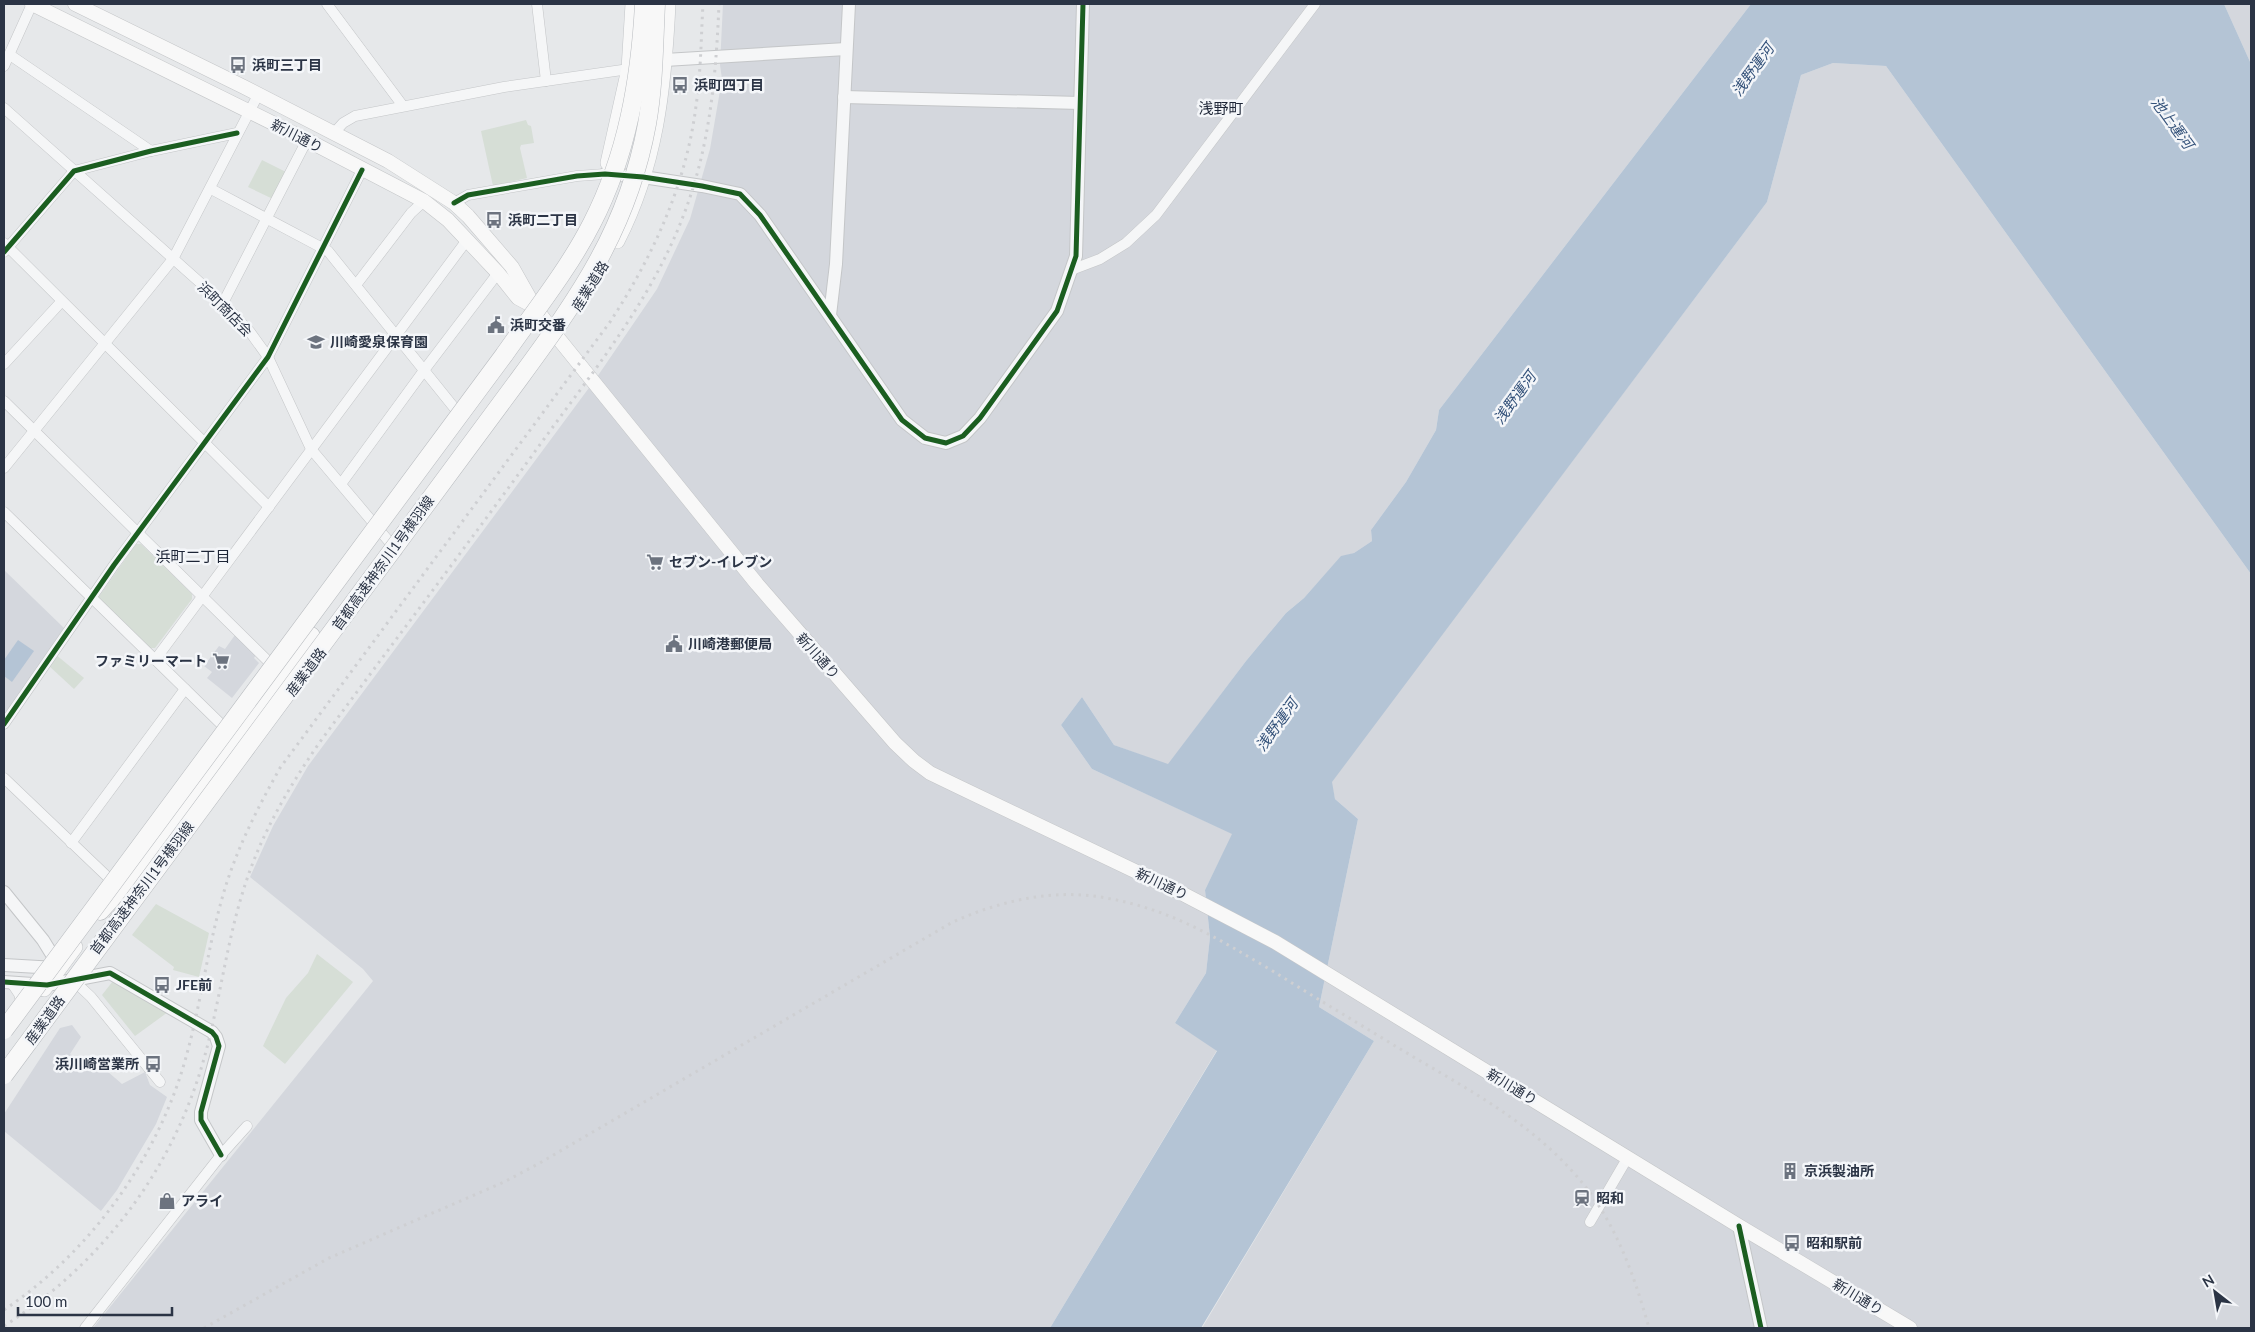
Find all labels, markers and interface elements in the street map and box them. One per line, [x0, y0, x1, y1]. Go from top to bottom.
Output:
water label: 浅野運河 [1727, 37, 1779, 99]
bus stop icon: 浜町三丁目 [228, 55, 248, 75]
place label: 浜町三丁目 [252, 56, 322, 73]
bus stop icon: 浜町四丁目 [670, 75, 690, 95]
place label: 浜町四丁目 [694, 76, 764, 93]
water label: 池上運河 [2148, 93, 2199, 154]
district label: 浅野町 [1198, 99, 1244, 117]
street label: 新川通り [268, 115, 326, 156]
bus stop icon: 浜町二丁目 [484, 210, 504, 230]
place label: 浜町二丁目 [508, 211, 578, 228]
street label: 産業道路 [568, 257, 612, 314]
street label: 浜町商店会 [195, 278, 256, 339]
public building icon: 浜町交番 [486, 315, 506, 335]
place label: 浜町交番 [510, 316, 566, 333]
school or university icon: 川崎愛泉保育園 [306, 332, 326, 352]
place label: 川崎愛泉保育園 [330, 333, 428, 350]
water label: 浅野運河 [1489, 365, 1541, 427]
street label: 首都高速神奈川1号横羽線 [328, 492, 437, 633]
district label: 浜町二丁目 [155, 547, 231, 565]
supermarket icon: セブン-イレブン [645, 552, 665, 572]
place label: セブン-イレブン [669, 553, 772, 570]
street label: 新川通り [793, 629, 843, 682]
public building icon: 川崎港郵便局 [664, 634, 684, 654]
place label: 川崎港郵便局 [688, 635, 772, 652]
street label: 産業道路 [282, 644, 329, 699]
supermarket icon: ファミリーマート [211, 651, 231, 671]
place label: ファミリーマート [95, 652, 207, 669]
water label: 浅野運河 [1251, 692, 1303, 754]
street label: 首都高速神奈川1号横羽線 [86, 818, 197, 958]
street label: 新川通り [1133, 864, 1191, 903]
bus stop icon: JFE前 [152, 975, 172, 995]
place label: JFE前 [176, 976, 212, 993]
street label: 産業道路 [21, 992, 68, 1047]
bus stop icon: 浜川崎営業所 [143, 1054, 163, 1074]
place label: 浜川崎営業所 [55, 1055, 139, 1072]
street label: 新川通り [1484, 1065, 1541, 1108]
building icon: 京浜製油所 [1780, 1161, 1800, 1181]
place label: 京浜製油所 [1804, 1162, 1874, 1179]
station icon: 昭和 [1572, 1188, 1592, 1208]
place label: 昭和 [1596, 1189, 1624, 1206]
shop icon: アライ [157, 1191, 177, 1211]
place label: アライ [181, 1192, 223, 1209]
bus stop icon: 昭和駅前 [1782, 1233, 1802, 1253]
place label: 昭和駅前 [1806, 1234, 1862, 1251]
north arrow [2190, 1267, 2240, 1317]
text: N [2199, 1270, 2217, 1290]
street label: 新川通り [1830, 1275, 1887, 1318]
scale bar [18, 1284, 171, 1316]
text: 100 m [25, 1292, 67, 1310]

